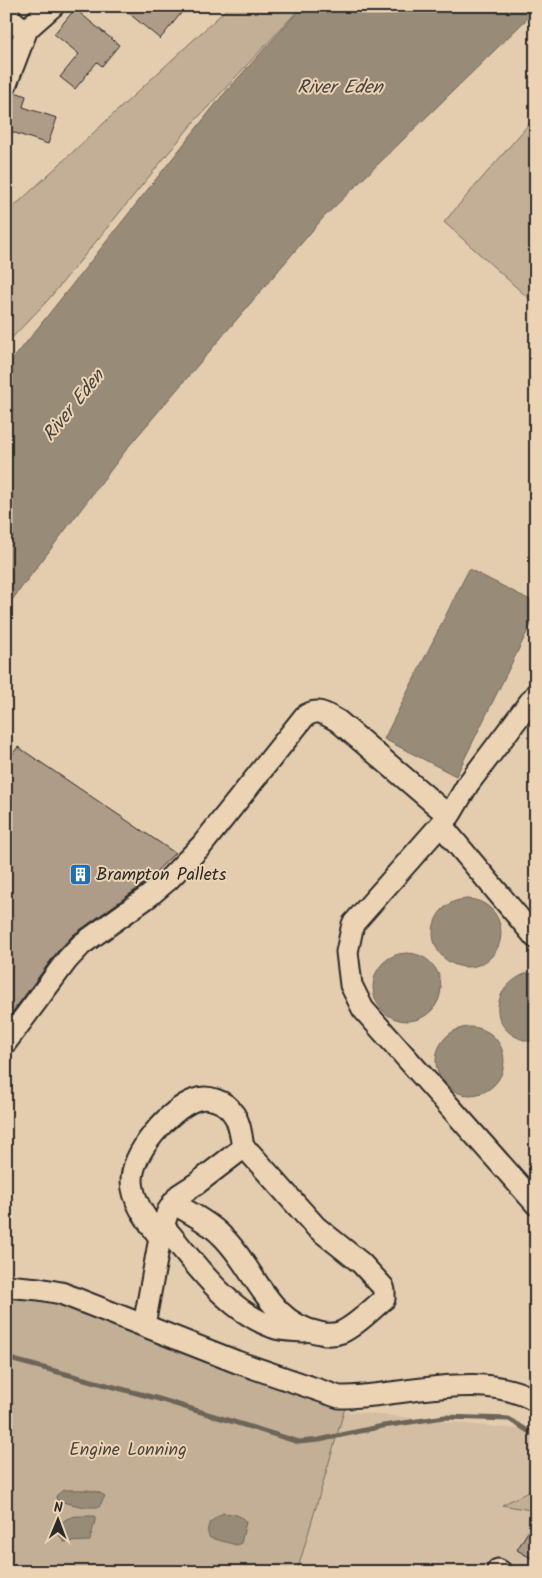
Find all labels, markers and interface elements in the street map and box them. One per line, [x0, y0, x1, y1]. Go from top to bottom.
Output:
water label: River Eden [297, 73, 385, 103]
water label: River Eden [35, 362, 114, 449]
place label: Brampton Pallets [96, 861, 227, 890]
building icon: Brampton Pallets [68, 863, 92, 887]
park label: Engine Lonning [69, 1436, 187, 1465]
north arrow [32, 1496, 82, 1546]
text: N [54, 1497, 63, 1519]

